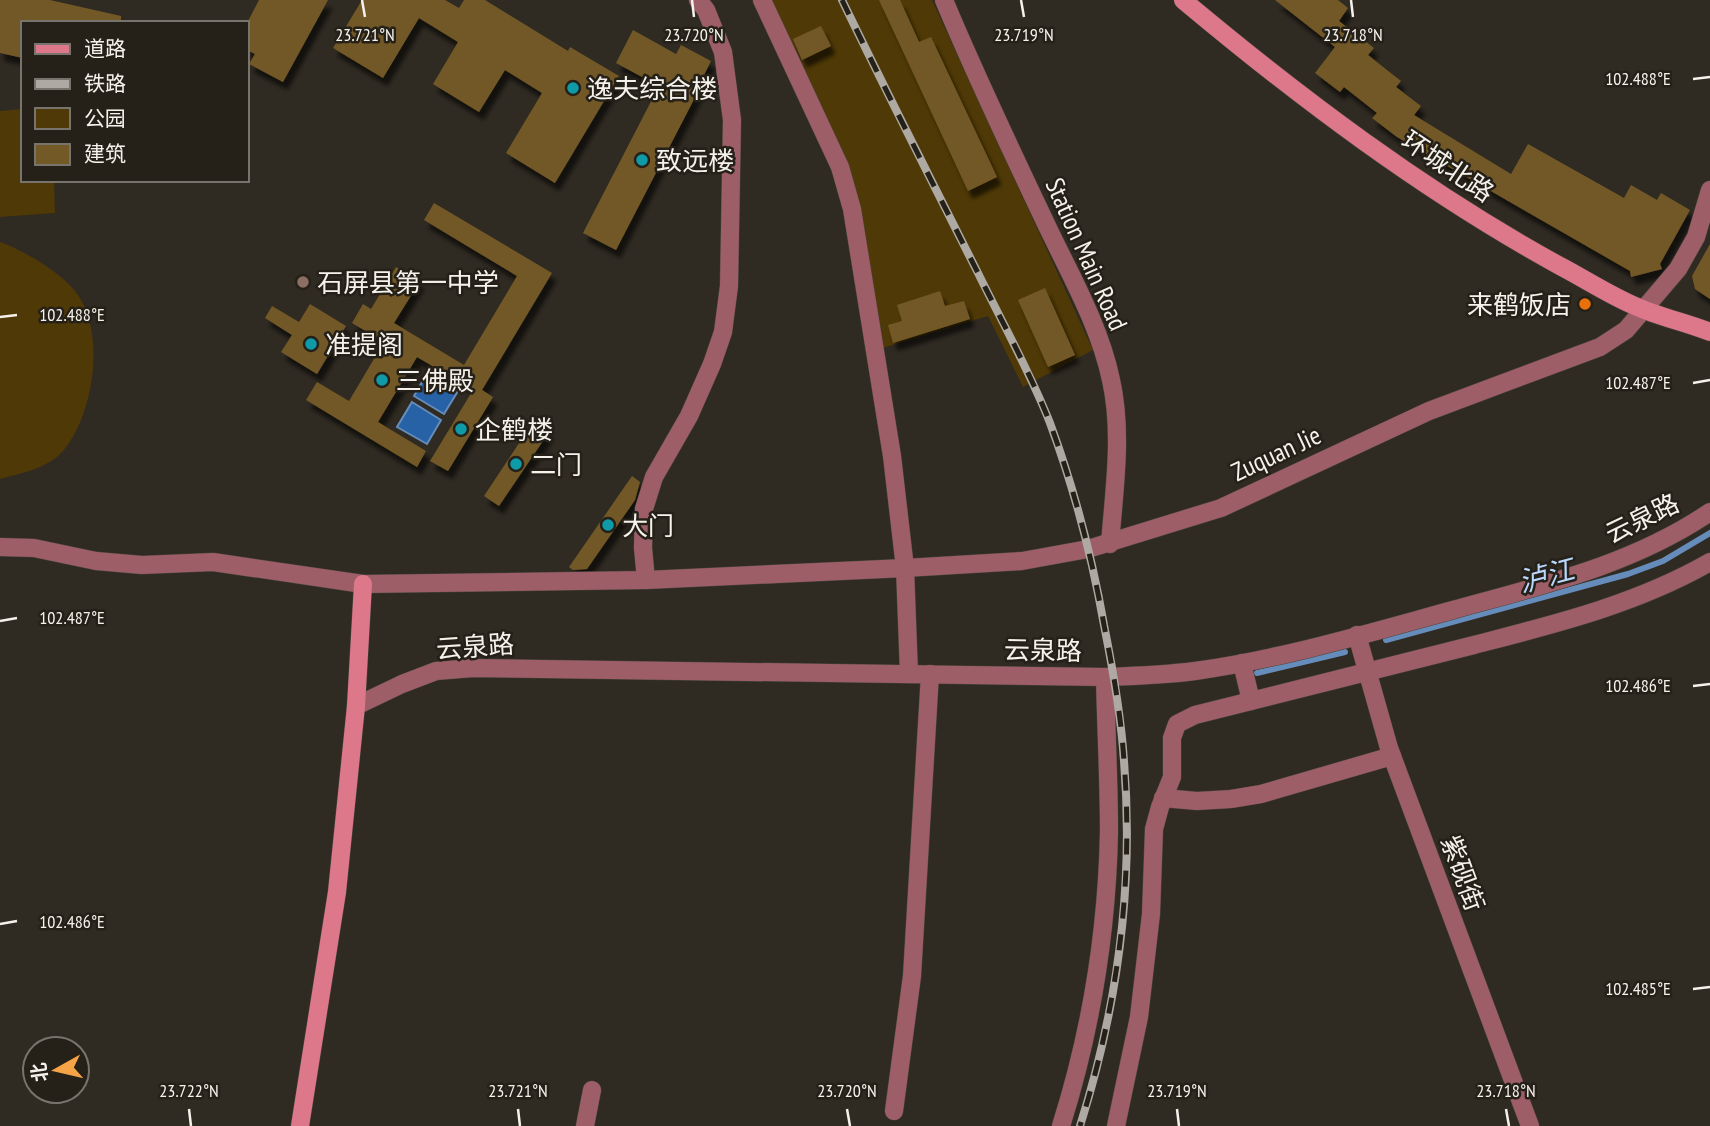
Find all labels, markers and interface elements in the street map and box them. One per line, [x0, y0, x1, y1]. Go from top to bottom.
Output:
legend [21, 21, 248, 182]
text: 23.721°N [335, 23, 395, 46]
text: 23.720°N [664, 23, 724, 46]
text: 23.719°N [994, 23, 1054, 46]
text: 23.718°N [1323, 23, 1383, 46]
text: 道路 [84, 35, 126, 62]
text: 102.488°E [1605, 67, 1671, 90]
text: 铁路 [84, 70, 126, 97]
place label: 逸夫综合楼 [587, 72, 717, 105]
marker: 逸夫综合楼 [565, 80, 581, 96]
text: 公园 [84, 105, 126, 132]
street label: 环城北路 [1396, 123, 1500, 209]
text: 建筑 [84, 140, 126, 167]
place label: 致远楼 [656, 144, 734, 177]
marker: 致远楼 [634, 152, 650, 168]
street label: Station Main Road [1039, 173, 1135, 335]
place label: 石屏县第一中学 [317, 266, 499, 299]
marker: 石屏县第一中学 [295, 274, 311, 290]
place label: 来鹤饭店 [1467, 288, 1571, 321]
marker: 来鹤饭店 [1577, 296, 1593, 312]
text: 102.488°E [39, 303, 105, 326]
place label: 准提阁 [325, 328, 403, 361]
marker: 准提阁 [303, 336, 319, 352]
place label: 三佛殿 [396, 364, 474, 397]
text: 102.487°E [1605, 371, 1671, 394]
marker: 三佛殿 [374, 372, 390, 388]
place label: 企鹤楼 [475, 413, 553, 446]
street label: Zuquan Jie [1226, 418, 1326, 488]
marker: 企鹤楼 [453, 421, 469, 437]
place label: 二门 [530, 448, 582, 481]
marker: 二门 [508, 456, 524, 472]
street label: 云泉路 [1600, 486, 1684, 550]
place label: 大门 [622, 509, 674, 542]
marker: 大门 [600, 517, 616, 533]
water label: 泸江 [1514, 549, 1581, 600]
text: 102.487°E [39, 606, 105, 629]
street label: 云泉路 [435, 627, 515, 665]
street label: 云泉路 [1004, 633, 1082, 667]
text: 102.486°E [1605, 674, 1671, 697]
street label: 紫砚街 [1434, 831, 1492, 915]
text: 102.486°E [39, 910, 105, 933]
text: 102.485°E [1605, 977, 1671, 1000]
north arrow [21, 1035, 91, 1105]
text: 北 [26, 1061, 52, 1083]
text: 23.722°N [159, 1079, 219, 1102]
text: 23.721°N [488, 1079, 548, 1102]
text: 23.720°N [817, 1079, 877, 1102]
text: 23.719°N [1147, 1079, 1207, 1102]
text: 23.718°N [1476, 1079, 1536, 1102]

